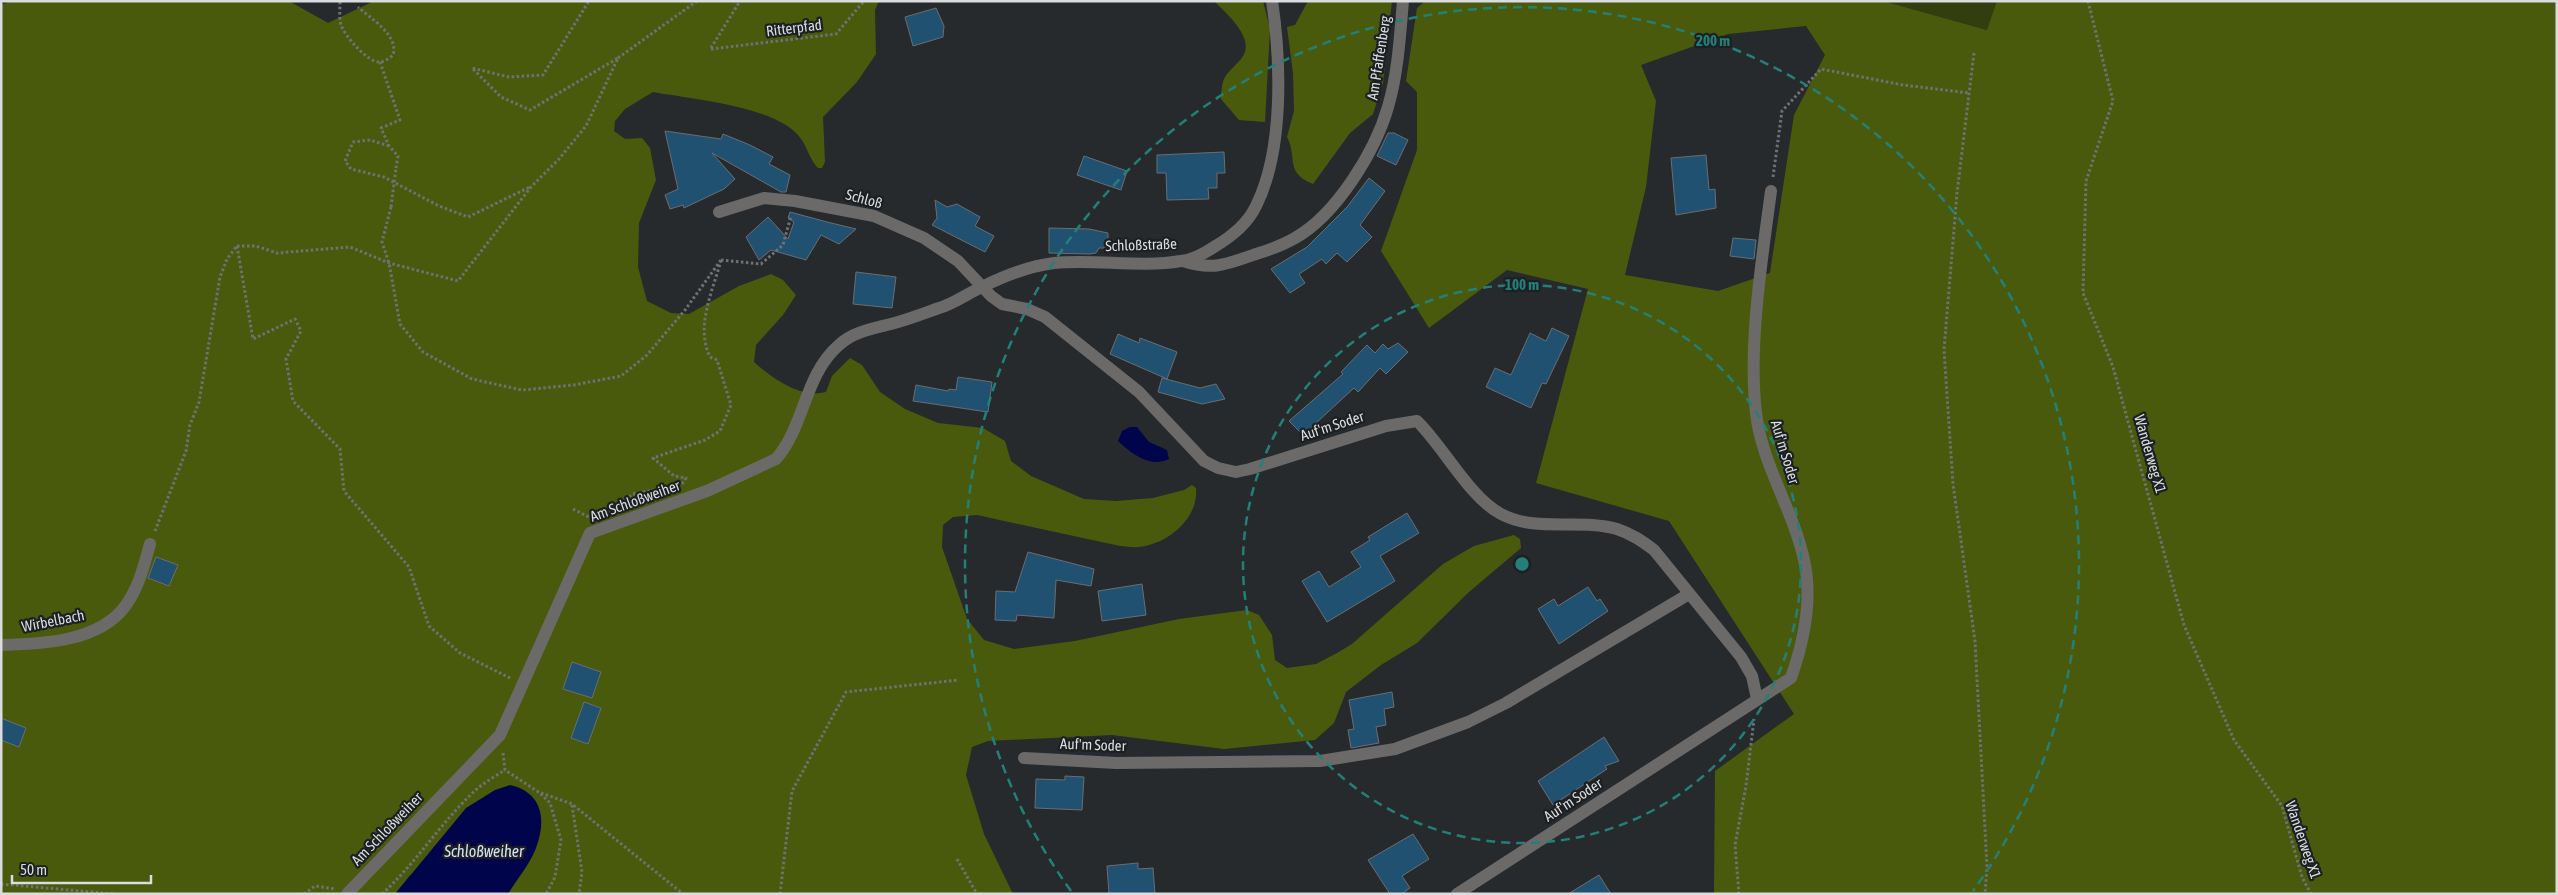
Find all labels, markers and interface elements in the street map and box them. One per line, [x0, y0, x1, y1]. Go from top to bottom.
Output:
street label: Am Pfaffenberg [1363, 14, 1394, 101]
street label: Ritterpfad [765, 16, 823, 39]
text: 200 m [1696, 32, 1730, 49]
street label: Schloß [844, 186, 884, 212]
street label: Schloßstraße [1105, 235, 1177, 254]
text: 100 m [1505, 276, 1539, 293]
street label: Auf'm Soder [1298, 407, 1366, 444]
street label: Wanderweg X1 [2131, 413, 2170, 495]
street label: Auf'm Soder [1768, 418, 1803, 486]
street label: Am Schloßweiher [587, 476, 683, 525]
centre of rings [1513, 555, 1531, 573]
street label: Wirbelbach [20, 606, 86, 635]
street label: Auf'm Soder [1060, 735, 1127, 754]
street label: Auf'm Soder [1540, 774, 1606, 825]
street label: Am Schloßweiher [348, 788, 426, 869]
street label: Wanderweg X1 [2282, 799, 2325, 881]
water label: Schloßweiher [443, 842, 525, 860]
scale bar [12, 852, 151, 884]
text: 50 m [20, 861, 47, 878]

